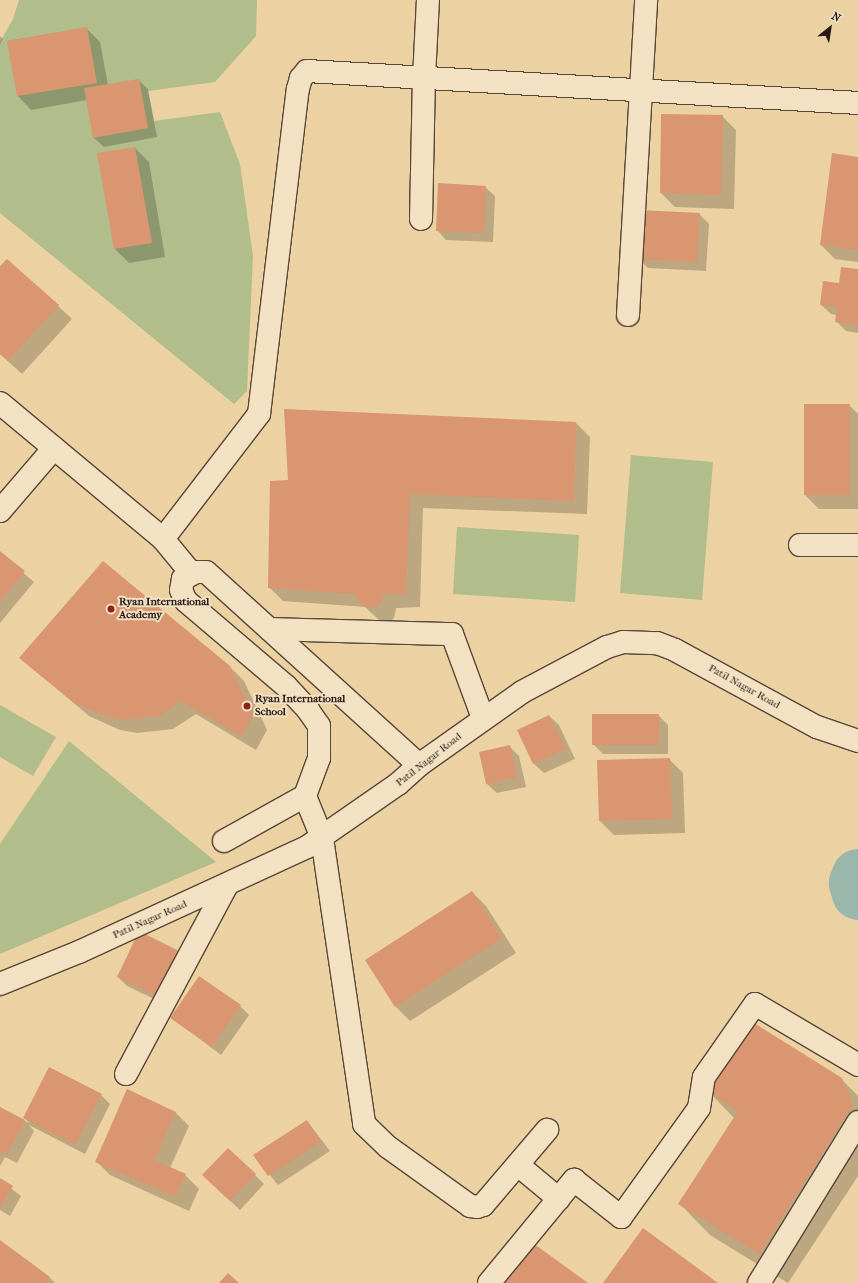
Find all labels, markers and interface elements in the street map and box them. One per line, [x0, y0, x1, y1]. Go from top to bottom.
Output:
north arrow [810, 8, 850, 48]
text: N [829, 9, 843, 25]
place label: Ryan International Academy [119, 596, 209, 622]
marker: Ryan International Academy [106, 604, 116, 614]
street label: Patil Nagar Road [706, 662, 782, 712]
place label: Ryan International School [255, 693, 345, 719]
marker: Ryan International School [242, 701, 252, 711]
street label: Patil Nagar Road [393, 730, 465, 790]
street label: Patil Nagar Road [111, 898, 189, 942]

